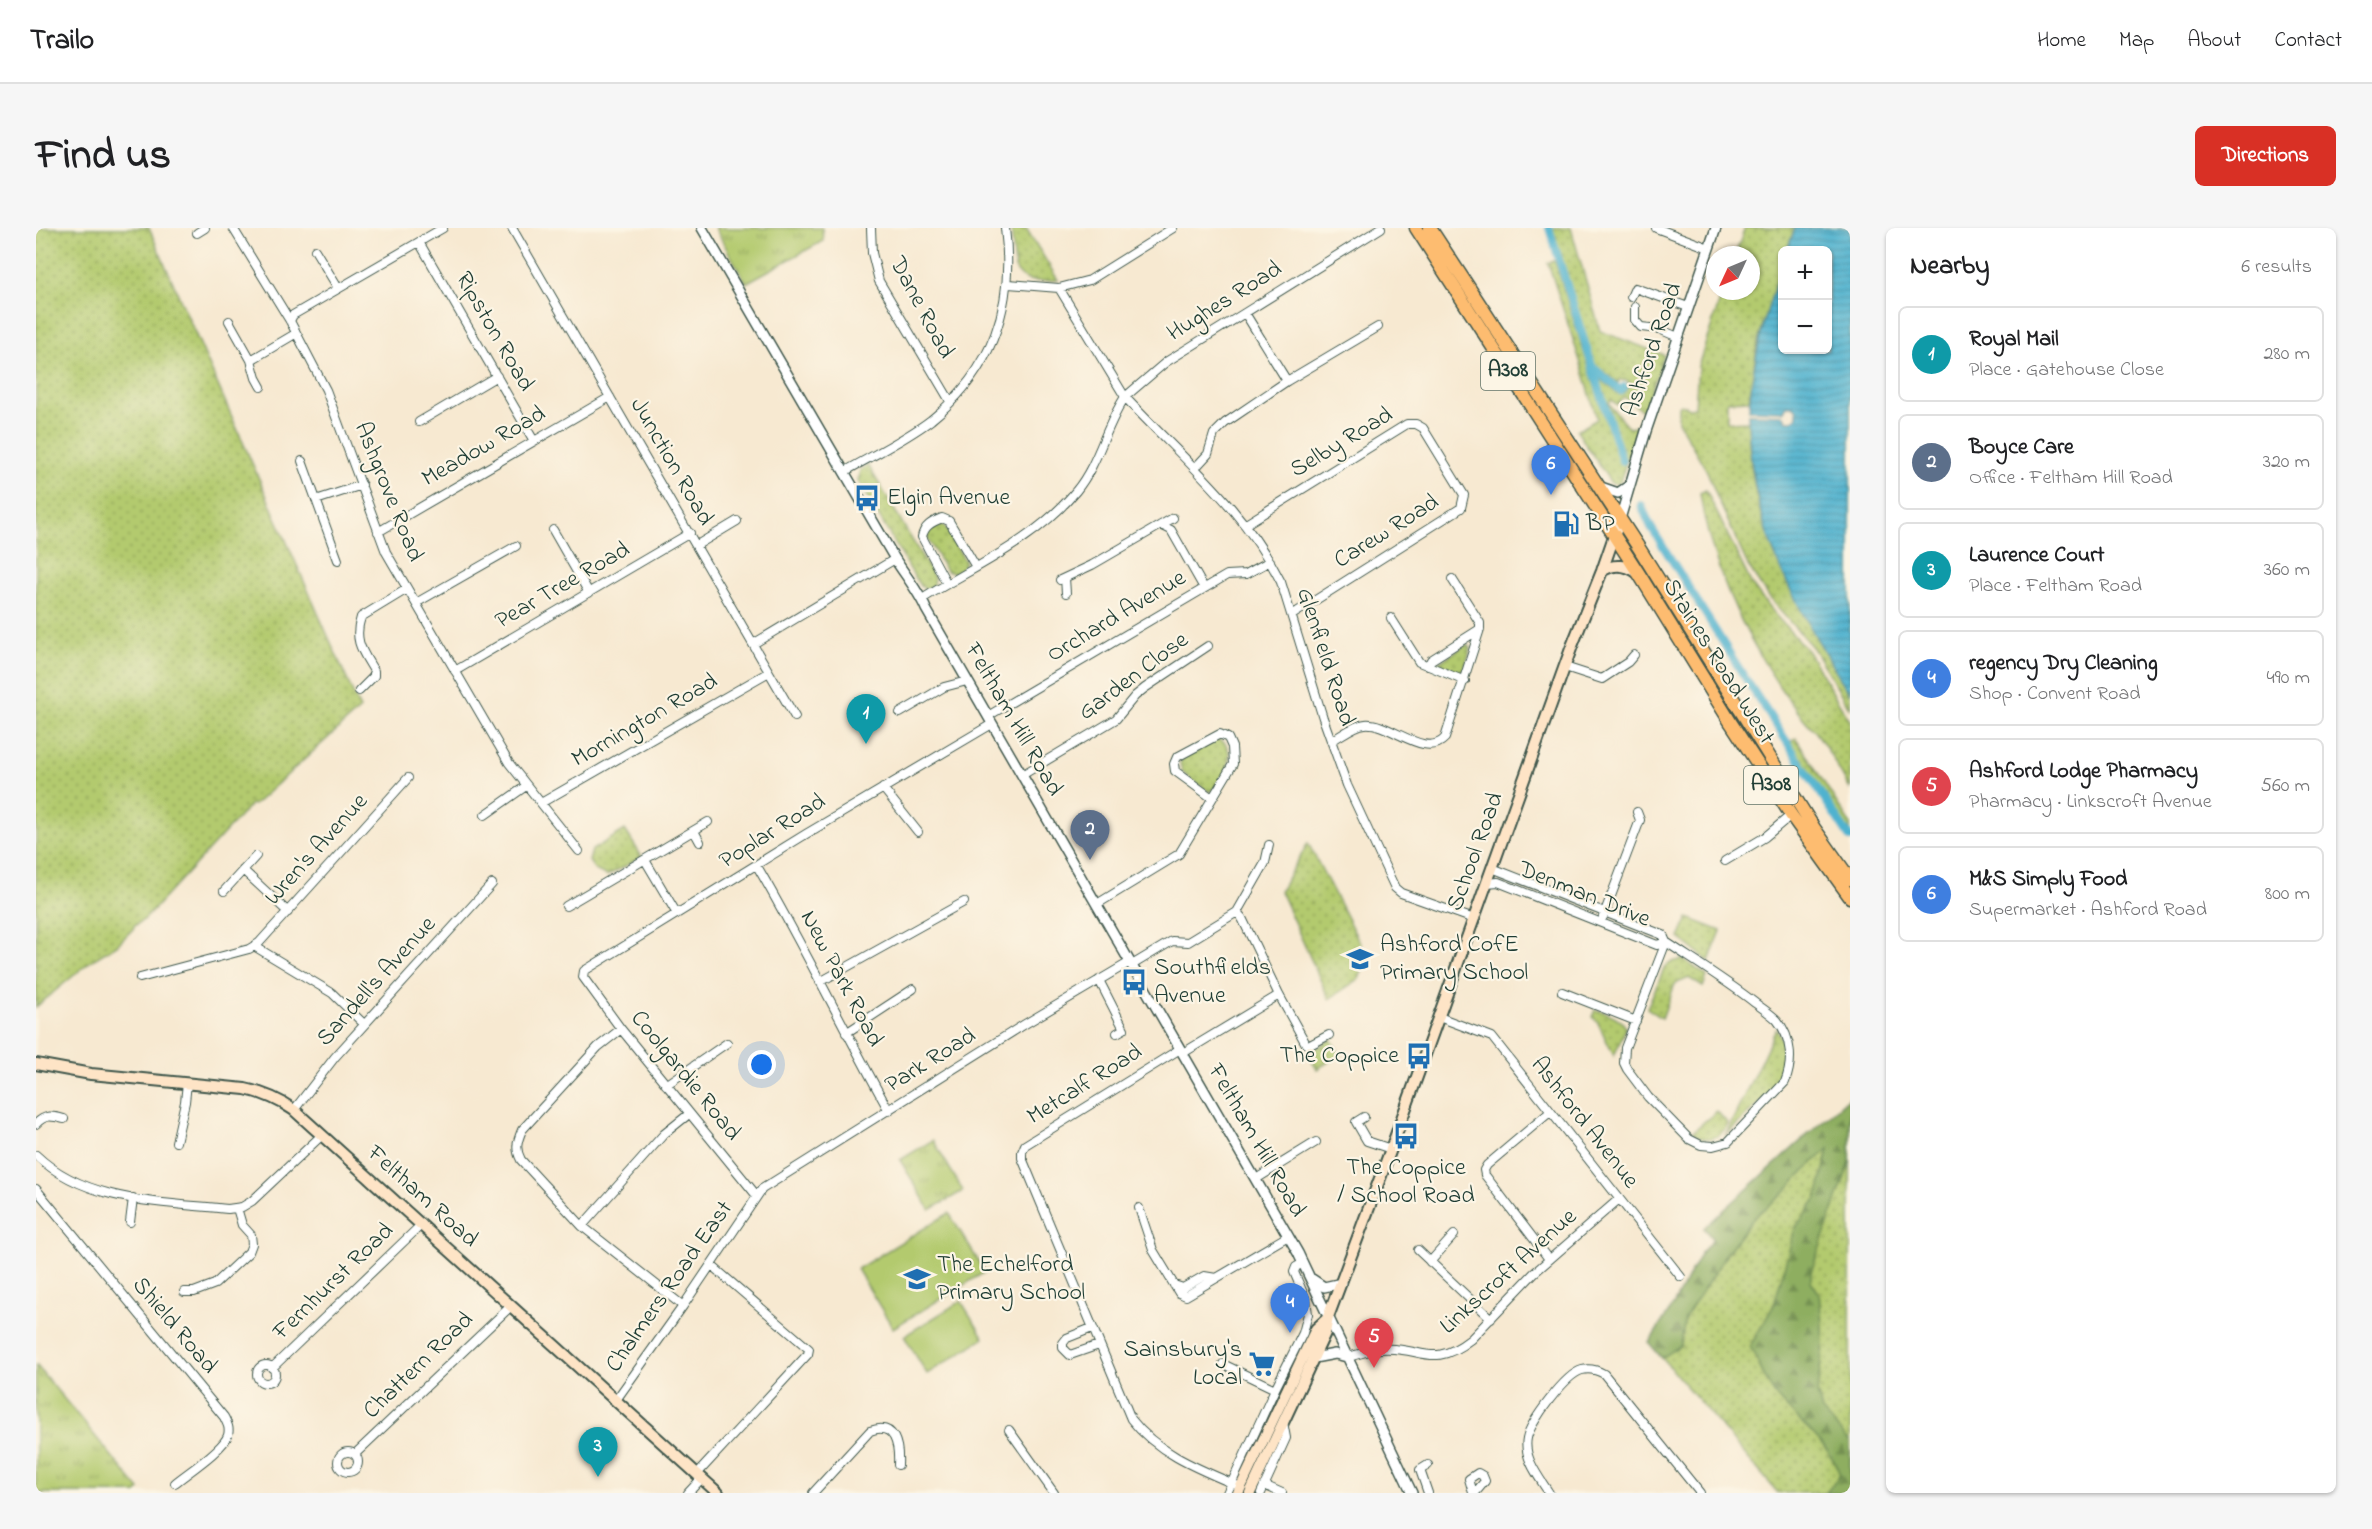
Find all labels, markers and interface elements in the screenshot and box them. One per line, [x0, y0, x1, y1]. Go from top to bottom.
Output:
text: Trailo [30, 21, 94, 62]
text: Home [2037, 26, 2086, 56]
text: Map [2119, 26, 2154, 56]
text: About [2187, 26, 2241, 56]
text: Contact [2274, 26, 2342, 56]
text: Find us [36, 126, 171, 187]
button: Directions [2195, 126, 2336, 186]
north arrow [1706, 246, 1760, 300]
map controls [1778, 246, 1832, 354]
button: + [1778, 246, 1832, 300]
text: Nearby [1910, 248, 1989, 286]
street label: Dane Road [879, 250, 963, 366]
street label: Hughes Road [1161, 252, 1290, 351]
text: 6 results [2241, 253, 2312, 282]
street label: Ripston Road [445, 265, 543, 399]
street label: Ashford Road [1614, 278, 1692, 422]
button: − [1778, 300, 1832, 354]
text: Royal Mail [1969, 324, 2059, 356]
text: 1 [1928, 340, 1935, 369]
text: 280 m [2263, 340, 2310, 369]
road number: A308 [1481, 352, 1535, 390]
text: Place · Gatehouse Close [1969, 356, 2164, 385]
street label: Junction Road [620, 391, 722, 533]
street label: Meadow Road [415, 397, 553, 497]
street label: Selby Road [1284, 398, 1401, 488]
street label: Ashgrove Road [344, 417, 432, 568]
text: Boyce Care [1969, 432, 2074, 464]
pin: 6 [1532, 446, 1570, 495]
text: 2 [1927, 448, 1936, 477]
text: 320 m [2263, 448, 2310, 477]
text: Office · Feltham Hill Road [1969, 464, 2173, 493]
place label: Elgin Avenue [887, 481, 1011, 516]
bus stop icon: Elgin Avenue [852, 483, 882, 513]
street label: Carew Road [1328, 486, 1447, 578]
place label: BP [1585, 507, 1615, 542]
fuel station icon: BP [1551, 509, 1581, 539]
street label: Pear Tree Road [489, 533, 637, 639]
text: Laurence Court [1969, 540, 2104, 572]
text: 3 [1927, 556, 1936, 585]
text: 360 m [2264, 556, 2310, 585]
street label: Orchard Avenue [1041, 561, 1193, 672]
street label: Staines Road West [1653, 572, 1783, 752]
text: Place · Feltham Road [1969, 572, 2142, 601]
street label: Glenfield Road [1286, 583, 1364, 731]
street label: Garden Close [1071, 624, 1197, 730]
street label: Feltham Hill Road [954, 636, 1071, 804]
text: regency Dry Cleaning [1969, 648, 2158, 680]
text: 4 [1927, 664, 1936, 693]
text: 490 m [2267, 664, 2310, 693]
street label: Mornington Road [565, 665, 725, 777]
text: Shop · Convent Road [1969, 680, 2140, 709]
pin: 1 [846, 694, 886, 744]
text: Ashford Lodge Pharmacy [1969, 756, 2198, 788]
road number: A308 [1744, 766, 1798, 804]
text: 5 [1926, 772, 1937, 801]
text: 560 m [2261, 772, 2310, 801]
street label: Poplar Road [713, 785, 834, 879]
street label: Wren's Avenue [257, 786, 377, 914]
street label: School Road [1438, 787, 1514, 916]
text: Pharmacy · Linkscroft Avenue [1969, 788, 2212, 817]
pin: 2 [1070, 810, 1110, 860]
street label: Denman Drive [1512, 852, 1656, 937]
text: M&S Simply Food [1969, 864, 2127, 896]
text: 6 [1927, 880, 1936, 909]
text: 800 m [2265, 880, 2310, 909]
text: Supermarket · Ashford Road [1969, 896, 2207, 925]
street label: New Park Road [790, 904, 892, 1054]
street label: Sandell's Avenue [309, 909, 445, 1055]
place label: Ashford CofE Primary School [1380, 928, 1528, 992]
school or university icon: Ashford CofE Primary School [1345, 944, 1375, 974]
place label: Southfields Avenue [1154, 951, 1271, 1014]
bus stop icon: Southfields Avenue [1119, 967, 1149, 997]
street label: Coolgardie Road [621, 1003, 749, 1149]
street label: Park Road [879, 1019, 984, 1103]
street label: Metcalf Road [1020, 1035, 1150, 1134]
place label: The Coppice [1280, 1039, 1399, 1074]
bus stop icon: The Coppice [1404, 1041, 1434, 1071]
street label: Ashford Avenue [1521, 1049, 1647, 1197]
your location [747, 1050, 776, 1079]
street label: Feltham Hill Road [1197, 1057, 1314, 1225]
bus stop icon: The Coppice / School Road [1391, 1121, 1421, 1151]
street label: Feltham Road [358, 1137, 486, 1257]
place label: The Coppice / School Road [1337, 1151, 1475, 1214]
street label: Chalmers Road East [598, 1194, 742, 1380]
street label: Linkscroft Avenue [1433, 1201, 1586, 1343]
street label: Fernhurst Road [265, 1215, 403, 1350]
place label: The Echelford Primary School [937, 1248, 1085, 1312]
school or university icon: The Echelford Primary School [902, 1264, 932, 1294]
street label: Shield Road [123, 1270, 226, 1383]
pin: 4 [1270, 1284, 1310, 1333]
street label: Chattern Road [356, 1304, 483, 1428]
pin: 5 [1354, 1318, 1394, 1368]
place label: Sainsbury's Local [1123, 1333, 1242, 1396]
supermarket icon: Sainsbury's Local [1247, 1349, 1277, 1379]
pin: 3 [578, 1428, 618, 1477]

